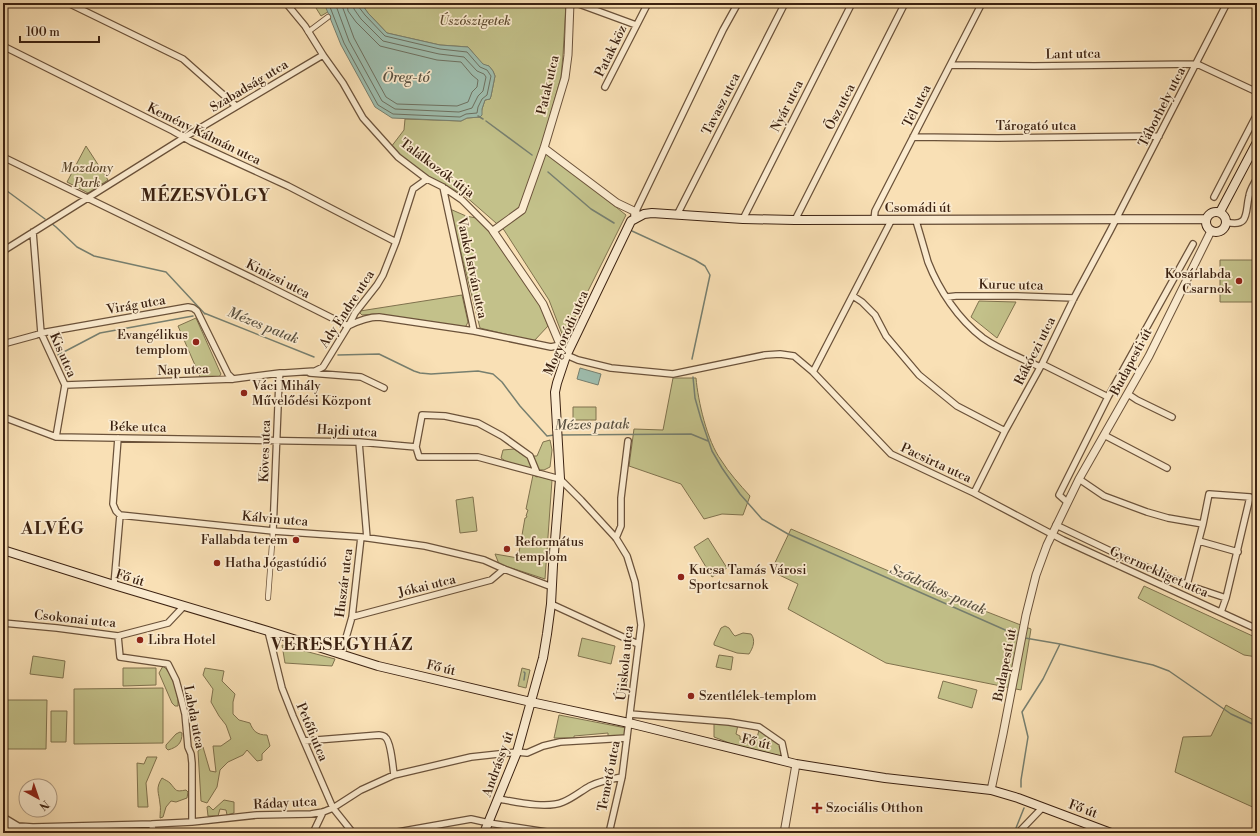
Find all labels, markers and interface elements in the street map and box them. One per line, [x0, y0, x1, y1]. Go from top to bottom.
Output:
park label: Úszószigetek [439, 12, 511, 29]
scale bar [20, 18, 99, 44]
street label: Patak köz [592, 22, 630, 80]
text: 100 m [26, 25, 60, 40]
street label: Lant utca [1045, 46, 1101, 62]
street label: Patak utca [533, 53, 563, 116]
street label: Szabadság utca [207, 56, 291, 116]
street label: Táborhely utca [1135, 64, 1189, 150]
water label: Öreg-tó [382, 67, 430, 87]
street label: Tavasz utca [699, 70, 744, 138]
street label: Nyár utca [767, 77, 807, 134]
street label: Ősz utca [821, 80, 859, 133]
street label: Tél utca [899, 81, 935, 130]
street label: Kemény Kálmán utca [145, 100, 264, 169]
street label: Tárogató utca [996, 118, 1077, 134]
street label: Találkozók útja [397, 135, 478, 201]
park label: Mozdony Park [61, 160, 113, 191]
district label: MÉZESVÖLGY [141, 184, 271, 207]
street label: Csomádi út [885, 200, 952, 216]
street label: Vankó István utca [453, 215, 491, 320]
street label: Kinizsi utca [243, 256, 313, 302]
place label: Kosárlabda Csarnok [1165, 266, 1232, 297]
street label: Ady Endre utca [315, 267, 378, 352]
street label: Kuruc utca [978, 276, 1044, 294]
marker: Kosárlabda Csarnok [1234, 276, 1244, 286]
street label: Mogyoródi utca [540, 288, 592, 378]
street label: Virág utca [104, 292, 167, 318]
water label: Mézes patak [225, 304, 301, 348]
street label: Rákóczi utca [1011, 314, 1059, 388]
street label: Budapesti út [1106, 325, 1156, 399]
place label: Evangélikus templom [117, 327, 189, 358]
street label: Kis utca [46, 330, 80, 380]
marker: Evangélikus templom [191, 337, 201, 347]
street label: Nap utca [157, 361, 209, 379]
place label: Váci Mihály Művelődési Központ [251, 378, 372, 409]
marker: Váci Mihály Művelődési Központ [239, 388, 249, 398]
water label: Mézes patak [554, 415, 630, 435]
street label: Béke utca [109, 418, 167, 436]
street label: Köves utca [256, 419, 274, 483]
street label: Hajdi utca [316, 421, 378, 441]
street label: Pacsirta utca [898, 440, 974, 487]
street label: Kálvin utca [241, 508, 309, 530]
district label: ALVÉG [20, 517, 85, 540]
place label: Fallabda terem [201, 532, 289, 548]
place label: Református templom [515, 534, 584, 565]
marker: Fallabda terem [291, 535, 301, 545]
street label: Gyermekliget utca [1107, 543, 1211, 601]
marker: Református templom [502, 544, 512, 554]
street label: Huszár utca [332, 547, 356, 619]
place label: Hatha Jógastúdió [225, 555, 327, 571]
marker: Hatha Jógastúdió [212, 558, 222, 568]
water label: Sződrákos-patak [887, 561, 989, 619]
place label: Kucsa Tamás Városi Sportcsarnok [689, 562, 806, 593]
street label: Fő út [113, 566, 147, 590]
street label: Jókai utca [396, 571, 458, 601]
marker: Kucsa Tamás Városi Sportcsarnok [676, 572, 686, 582]
street label: Csokonai utca [33, 607, 117, 631]
street label: Újiskola utca [612, 624, 637, 701]
street label: Budapesti út [990, 627, 1020, 704]
place label: Libra Hotel [148, 632, 216, 648]
district label: VERESEGYHÁZ [270, 633, 413, 656]
marker: Libra Hotel [135, 635, 145, 645]
street label: Fő út [425, 657, 458, 679]
street label: Labda utca [180, 684, 208, 750]
place label: Szentlélek-templom [699, 688, 817, 704]
marker: Szentlélek-templom [686, 691, 696, 701]
street label: Petőfi utca [293, 700, 332, 764]
street label: Andrássy út [478, 729, 517, 800]
street label: Fő út [740, 731, 773, 753]
street label: Temető utca [594, 739, 624, 813]
north arrow [18, 778, 58, 818]
street label: Ráday utca [253, 793, 318, 813]
street label: Fő út [1066, 796, 1100, 822]
text: N [36, 797, 52, 813]
place label: Szociális Otthon [826, 800, 924, 816]
marker: Szociális Otthon [811, 802, 823, 814]

